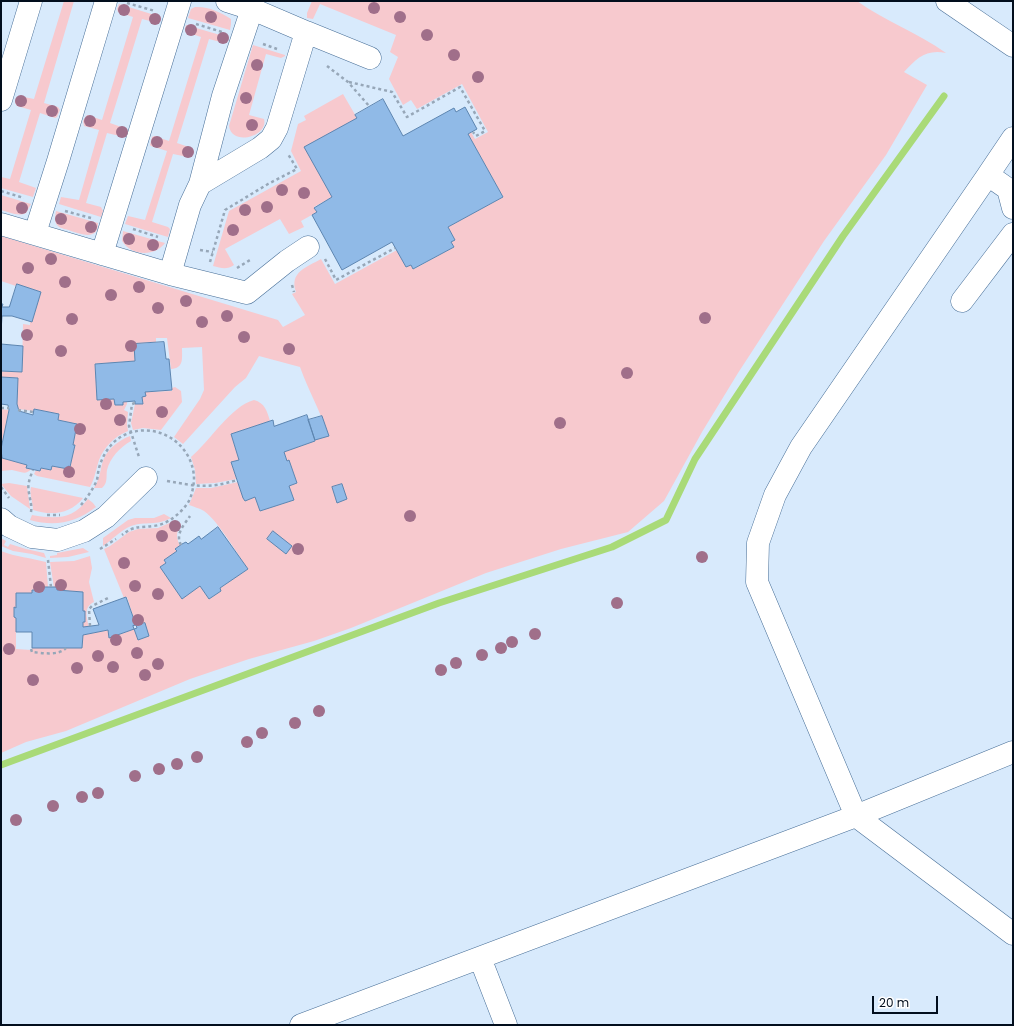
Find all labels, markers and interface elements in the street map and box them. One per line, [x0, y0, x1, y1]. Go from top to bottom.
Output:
scale bar [874, 988, 940, 1014]
text: 20 m [879, 994, 909, 1011]

